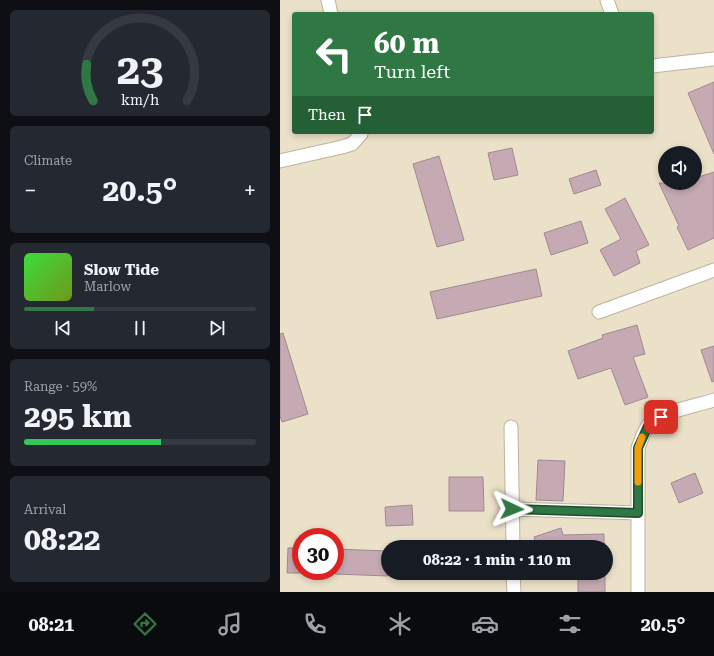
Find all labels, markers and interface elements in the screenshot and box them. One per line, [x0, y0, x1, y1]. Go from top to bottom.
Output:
text: 60 m [374, 27, 439, 60]
icon: left [308, 28, 360, 80]
text: 23 [117, 45, 163, 94]
text: Turn left [374, 61, 450, 82]
text: km/h [121, 92, 159, 108]
icon: arrive [354, 104, 376, 126]
text: Then [308, 106, 346, 124]
map controls [658, 146, 702, 190]
button: sound [658, 146, 702, 190]
text: Climate [24, 153, 72, 168]
text: 20.5° [103, 173, 177, 208]
text: − [24, 178, 36, 203]
text: + [244, 178, 256, 203]
text: Slow Tide [84, 261, 159, 279]
text: Marlow [84, 279, 131, 294]
icon: previous [52, 317, 74, 339]
icon: pause [129, 317, 151, 339]
icon: next [206, 317, 228, 339]
text: Range · 59% [24, 379, 97, 394]
text: 295 km [24, 399, 132, 434]
pin [644, 400, 678, 434]
icon: arrive [650, 406, 672, 428]
position arrow [491, 488, 533, 530]
text: Arrival [24, 502, 66, 517]
text: 08:22 [24, 522, 101, 557]
speed limit sign: 30 [292, 528, 344, 580]
text: 08:22 · 1 min · 110 m [423, 551, 571, 569]
icon: directions [131, 610, 159, 638]
icon: music [216, 610, 244, 638]
icon: phone [301, 610, 329, 638]
icon: climate [386, 610, 414, 638]
icon: car [471, 610, 499, 638]
icon: filters [556, 610, 584, 638]
text: 08:21 [28, 614, 74, 635]
text: 20.5° [641, 614, 686, 635]

